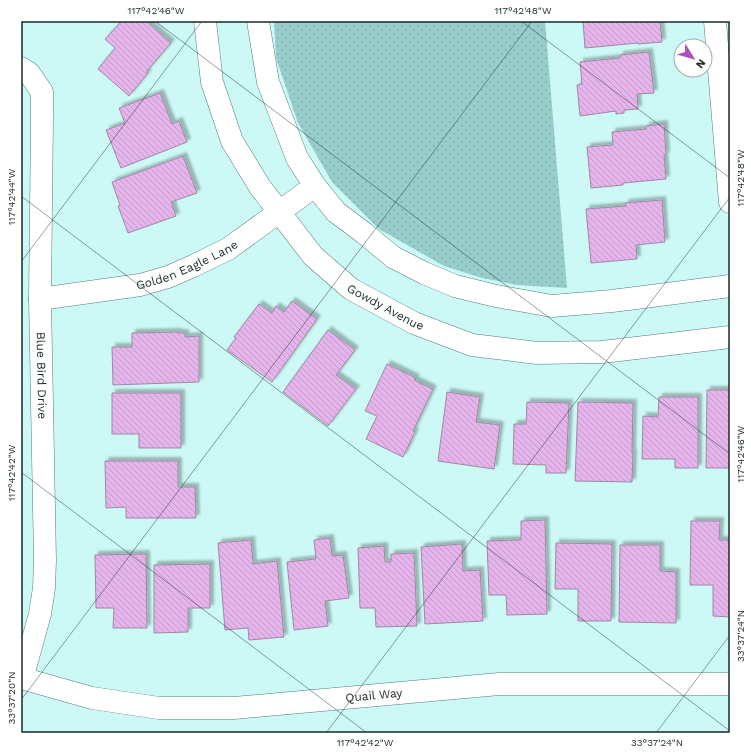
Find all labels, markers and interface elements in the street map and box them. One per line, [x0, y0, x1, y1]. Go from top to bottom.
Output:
text: 117°42'46"W [128, 5, 185, 16]
text: 117°42'48"W [494, 5, 552, 16]
north arrow [673, 38, 713, 78]
text: N [693, 57, 708, 71]
text: 117°42'48"W [735, 149, 746, 207]
text: 117°42'44"W [6, 168, 17, 225]
street label: Golden Eagle Lane [134, 237, 241, 293]
street label: Gowdy Avenue [345, 281, 426, 333]
street label: Blue Bird Drive [34, 332, 49, 419]
text: 117°42'46"W [735, 425, 746, 482]
text: 117°42'42"W [6, 444, 17, 501]
text: 33°37'24"N [735, 610, 746, 662]
text: 33°37'20"N [6, 671, 17, 725]
street label: Quail Way [345, 686, 404, 705]
text: 117°42'42"W [337, 737, 394, 748]
text: 33°37'24"N [631, 737, 683, 748]

